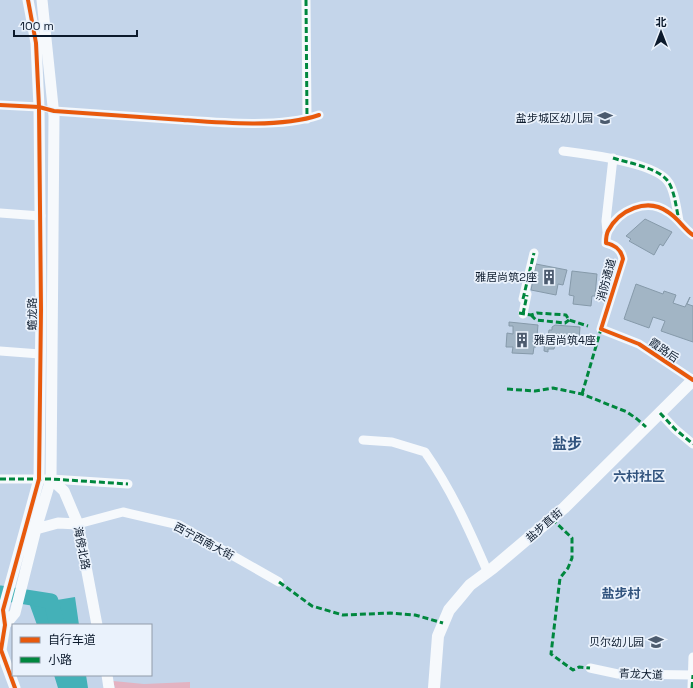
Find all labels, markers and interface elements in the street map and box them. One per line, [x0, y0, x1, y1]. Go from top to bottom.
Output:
scale bar [14, 12, 137, 38]
north arrow [641, 12, 681, 52]
text: 北 [656, 15, 667, 29]
text: 100 m [20, 18, 54, 34]
school or university icon: 盐步城区幼儿园 [596, 109, 614, 127]
place label: 盐步城区幼儿园 [516, 111, 593, 125]
street label: 消防通道 [594, 257, 618, 303]
building icon: 雅居尚筑2座 [540, 268, 558, 286]
place label: 雅居尚筑2座 [475, 270, 537, 284]
street label: 蟾龙路 [25, 298, 39, 331]
building icon: 雅居尚筑4座 [513, 331, 531, 349]
place label: 雅居尚筑4座 [534, 333, 596, 347]
street label: 霞路后 [646, 335, 682, 365]
district label: 盐步 [552, 434, 582, 453]
district label: 六村社区 [613, 468, 665, 485]
street label: 盐步直街 [523, 505, 565, 545]
street label: 西宁西南大街 [172, 519, 236, 563]
street label: 海傍北路 [71, 525, 93, 571]
district label: 盐步村 [601, 585, 641, 602]
legend [12, 624, 152, 676]
text: 自行车道 [48, 632, 96, 648]
school or university icon: 贝尔幼儿园 [647, 633, 665, 651]
place label: 贝尔幼儿园 [589, 635, 644, 649]
text: 小路 [48, 652, 72, 668]
street label: 青龙大道 [619, 666, 663, 682]

